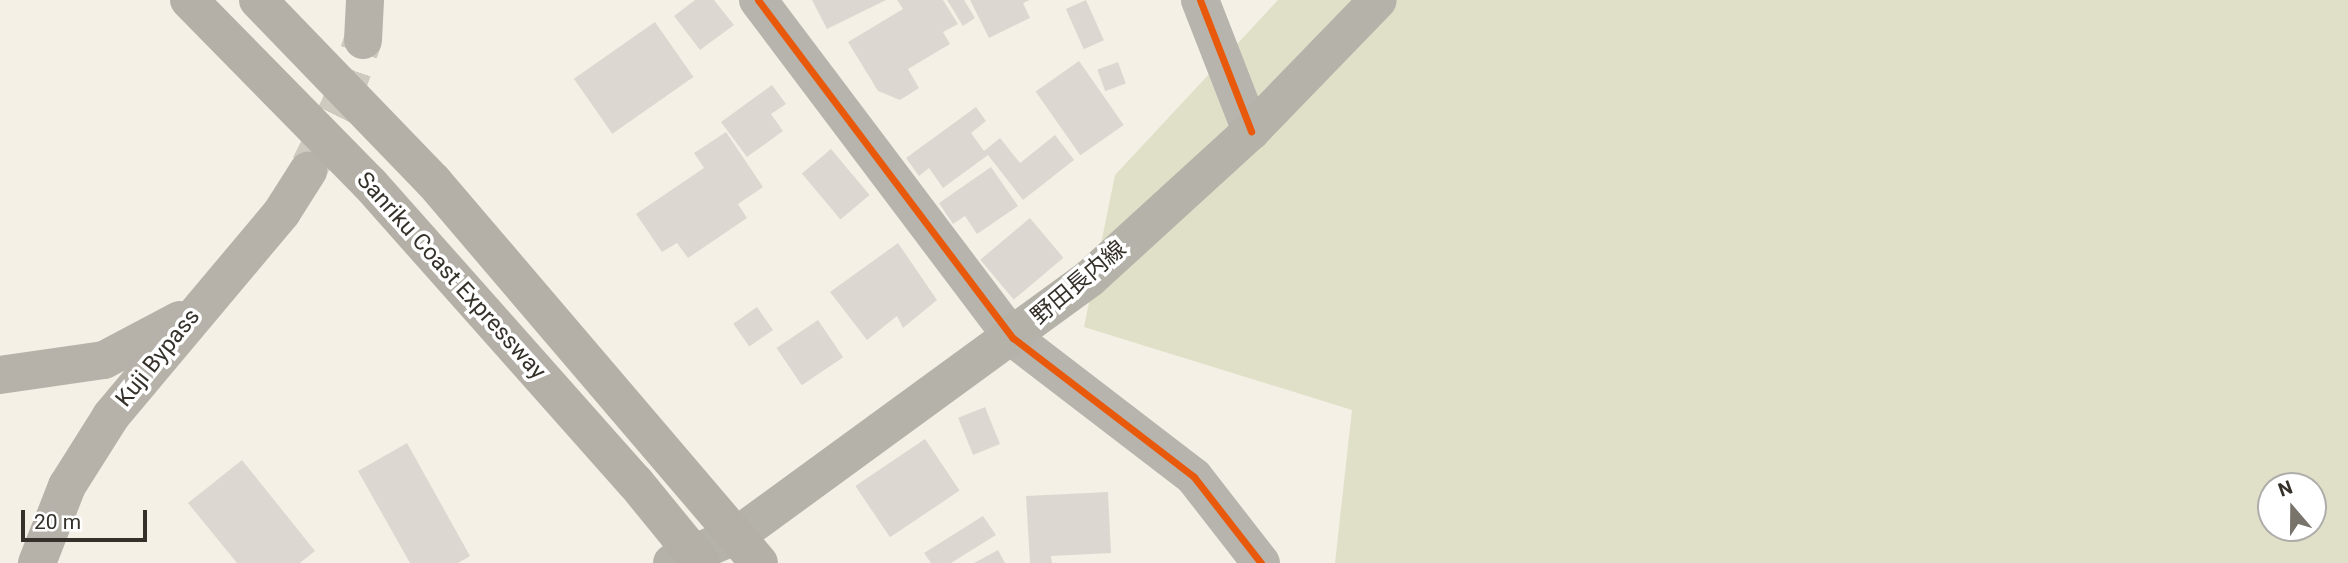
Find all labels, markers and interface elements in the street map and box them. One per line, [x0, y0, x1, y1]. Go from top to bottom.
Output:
street label: Sanriku Coast Expressway [351, 167, 551, 385]
street label: 野田長内線 [1026, 235, 1132, 331]
street label: Kuji Bypass [110, 303, 206, 413]
north arrow [2257, 472, 2327, 542]
text: N [2275, 476, 2296, 502]
scale bar [24, 496, 150, 540]
text: 20 m [34, 510, 81, 534]

